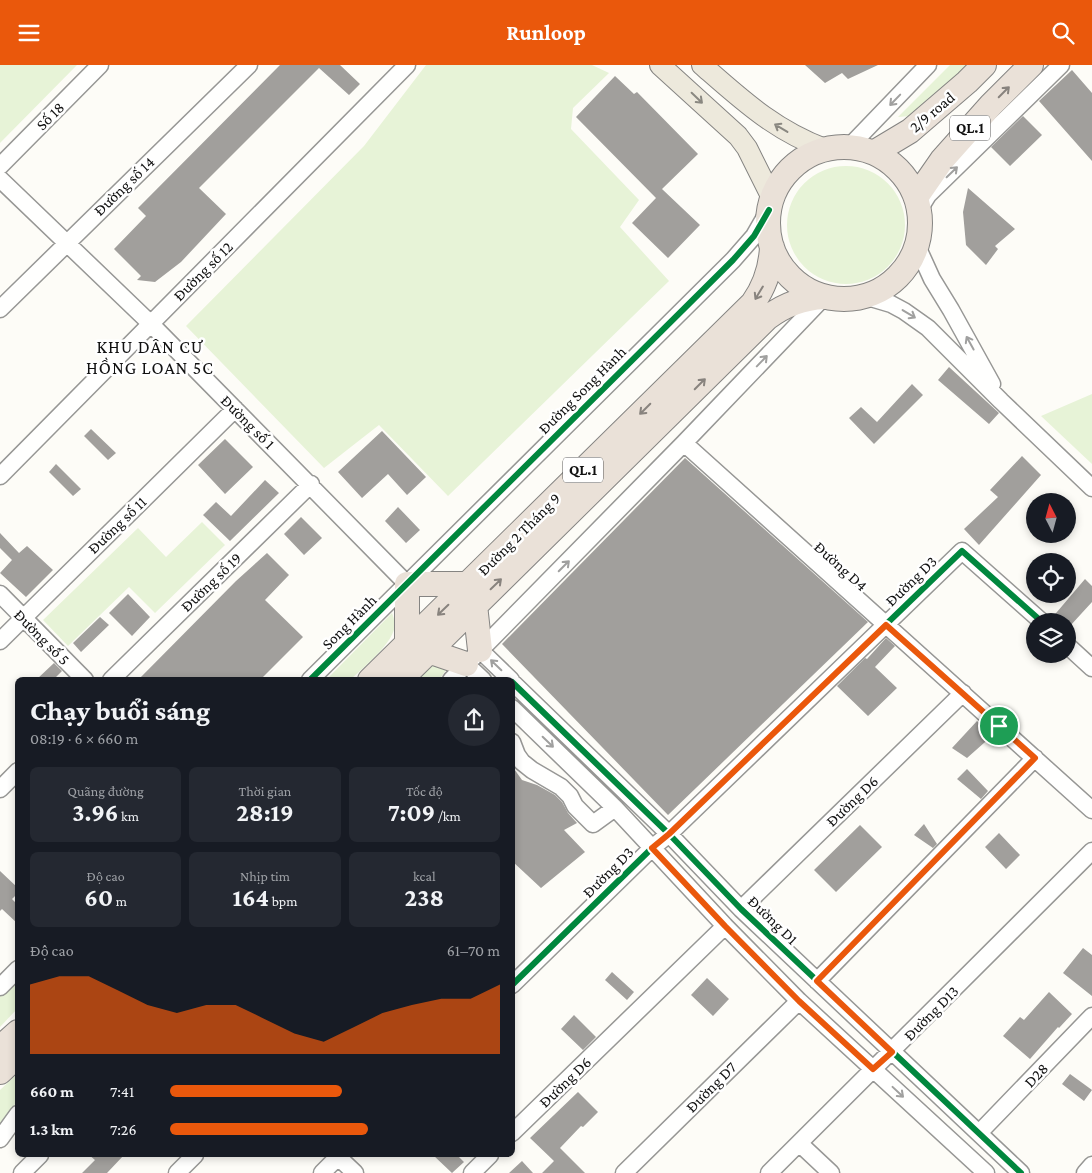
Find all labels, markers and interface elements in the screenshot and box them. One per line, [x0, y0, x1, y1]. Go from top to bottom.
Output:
icon: menu [15, 19, 43, 47]
icon: search [1049, 19, 1077, 47]
text: Runloop [506, 20, 586, 45]
one-way arrow [998, 86, 1010, 98]
street label: 2/9 road [906, 88, 958, 136]
one-way arrow [690, 91, 702, 103]
one-way arrow [889, 94, 901, 106]
street label: Số 18 [33, 99, 67, 133]
road number: QL.1 [950, 115, 990, 141]
one-way arrow [774, 123, 788, 133]
street label: Đường số 14 [90, 153, 158, 220]
one-way arrow [946, 166, 958, 178]
street label: Đường số 12 [170, 238, 237, 305]
one-way arrow [754, 286, 764, 300]
one-way arrow [901, 310, 915, 320]
district label: KHU DÂN CƯ HỒNG LOAN 5C [86, 337, 214, 378]
one-way arrow [964, 337, 974, 351]
street label: Đường Song Hành [535, 343, 630, 438]
one-way arrow [756, 355, 768, 367]
one-way arrow [693, 378, 706, 390]
street label: Đường số 1 [217, 392, 278, 453]
one-way arrow [639, 402, 651, 415]
road number: QL.1 [563, 457, 603, 483]
street label: Đường 2 Tháng 9 [474, 489, 564, 579]
street label: Đường số 11 [84, 493, 150, 558]
north arrow [1026, 493, 1076, 543]
map controls [1026, 493, 1076, 663]
street label: Đường D4 [810, 538, 871, 595]
street label: Đường số 19 [177, 549, 245, 616]
street label: Đường D3 [882, 552, 941, 610]
button: locate [1026, 553, 1076, 603]
one-way arrow [557, 560, 569, 572]
one-way arrow [490, 578, 502, 590]
street label: Song Hành [318, 591, 381, 653]
one-way arrow [437, 603, 449, 615]
street label: Đường số 5 [10, 606, 73, 669]
button: layers [1026, 613, 1076, 663]
one-way arrow [489, 659, 502, 671]
button: share [448, 694, 500, 746]
text: Chạy buổi sáng [30, 695, 210, 726]
pin [978, 705, 1020, 747]
icon: arrive [985, 712, 1013, 740]
text: 08:19 · 6 × 660 m [30, 730, 138, 747]
one-way arrow [541, 736, 554, 748]
street label: Đường D6 [823, 772, 882, 830]
text: Quãng đường [68, 783, 144, 799]
text: Thời gian [239, 783, 291, 799]
text: Tốc độ [406, 783, 443, 799]
text: 3.96 [72, 799, 118, 826]
text: 28:19 [236, 799, 294, 826]
text: 7:09 [388, 799, 435, 826]
text: km [118, 808, 139, 824]
text: /km [435, 808, 461, 824]
street label: Đường D3 [579, 843, 638, 902]
text: Độ cao [87, 868, 125, 884]
text: Nhịp tim [240, 868, 290, 884]
text: kcal [413, 868, 436, 884]
text: 60 [84, 884, 113, 911]
text: 164 [233, 884, 269, 911]
text: 238 [405, 884, 444, 911]
street label: Đường D1 [744, 892, 801, 948]
text: m [113, 893, 127, 909]
text: bpm [269, 893, 297, 909]
text: Độ cao [30, 942, 74, 959]
text: 61–70 m [447, 942, 500, 959]
street label: Đường D13 [900, 982, 962, 1044]
street label: Đường D6 [536, 1053, 595, 1111]
street label: Đường D7 [682, 1058, 741, 1116]
street label: D28 [1021, 1059, 1051, 1091]
text: 660 m [30, 1083, 74, 1100]
text: 7:41 [110, 1083, 134, 1100]
one-way arrow [891, 1086, 904, 1097]
text: 1.3 km [30, 1121, 74, 1138]
text: 7:26 [110, 1121, 137, 1138]

